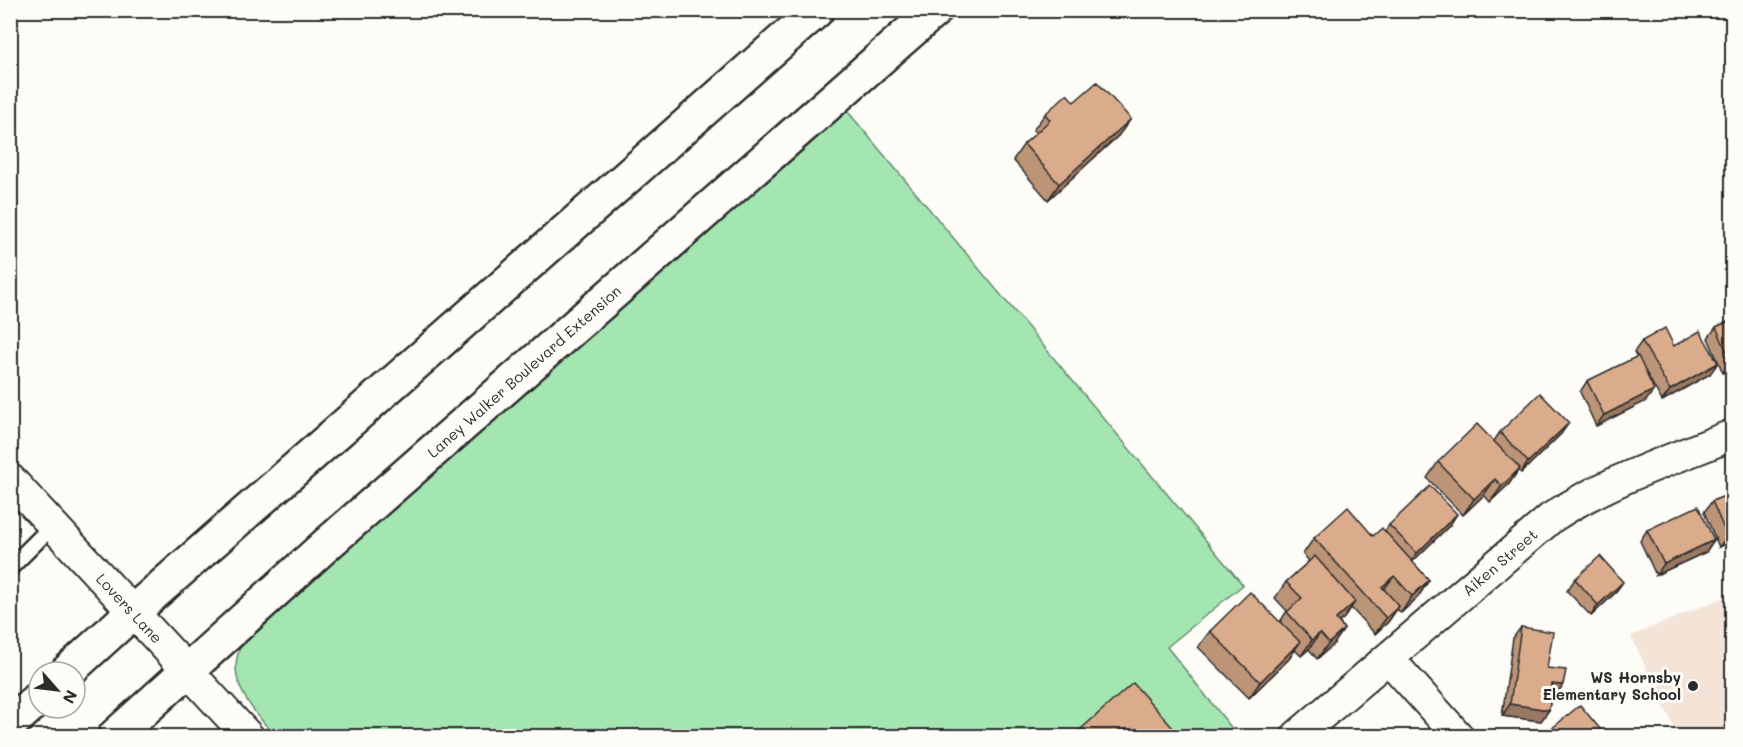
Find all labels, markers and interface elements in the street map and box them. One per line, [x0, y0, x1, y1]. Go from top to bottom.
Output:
street label: Laney Walker Boulevard Extension [423, 281, 625, 462]
street label: Aiken Street [1458, 524, 1541, 600]
street label: Lovers Lane [92, 569, 167, 647]
north arrow [27, 660, 87, 720]
place label: WS Hornsby Elementary School [1542, 667, 1681, 704]
marker: WS Hornsby Elementary School [1686, 679, 1700, 693]
text: N [59, 687, 83, 708]

